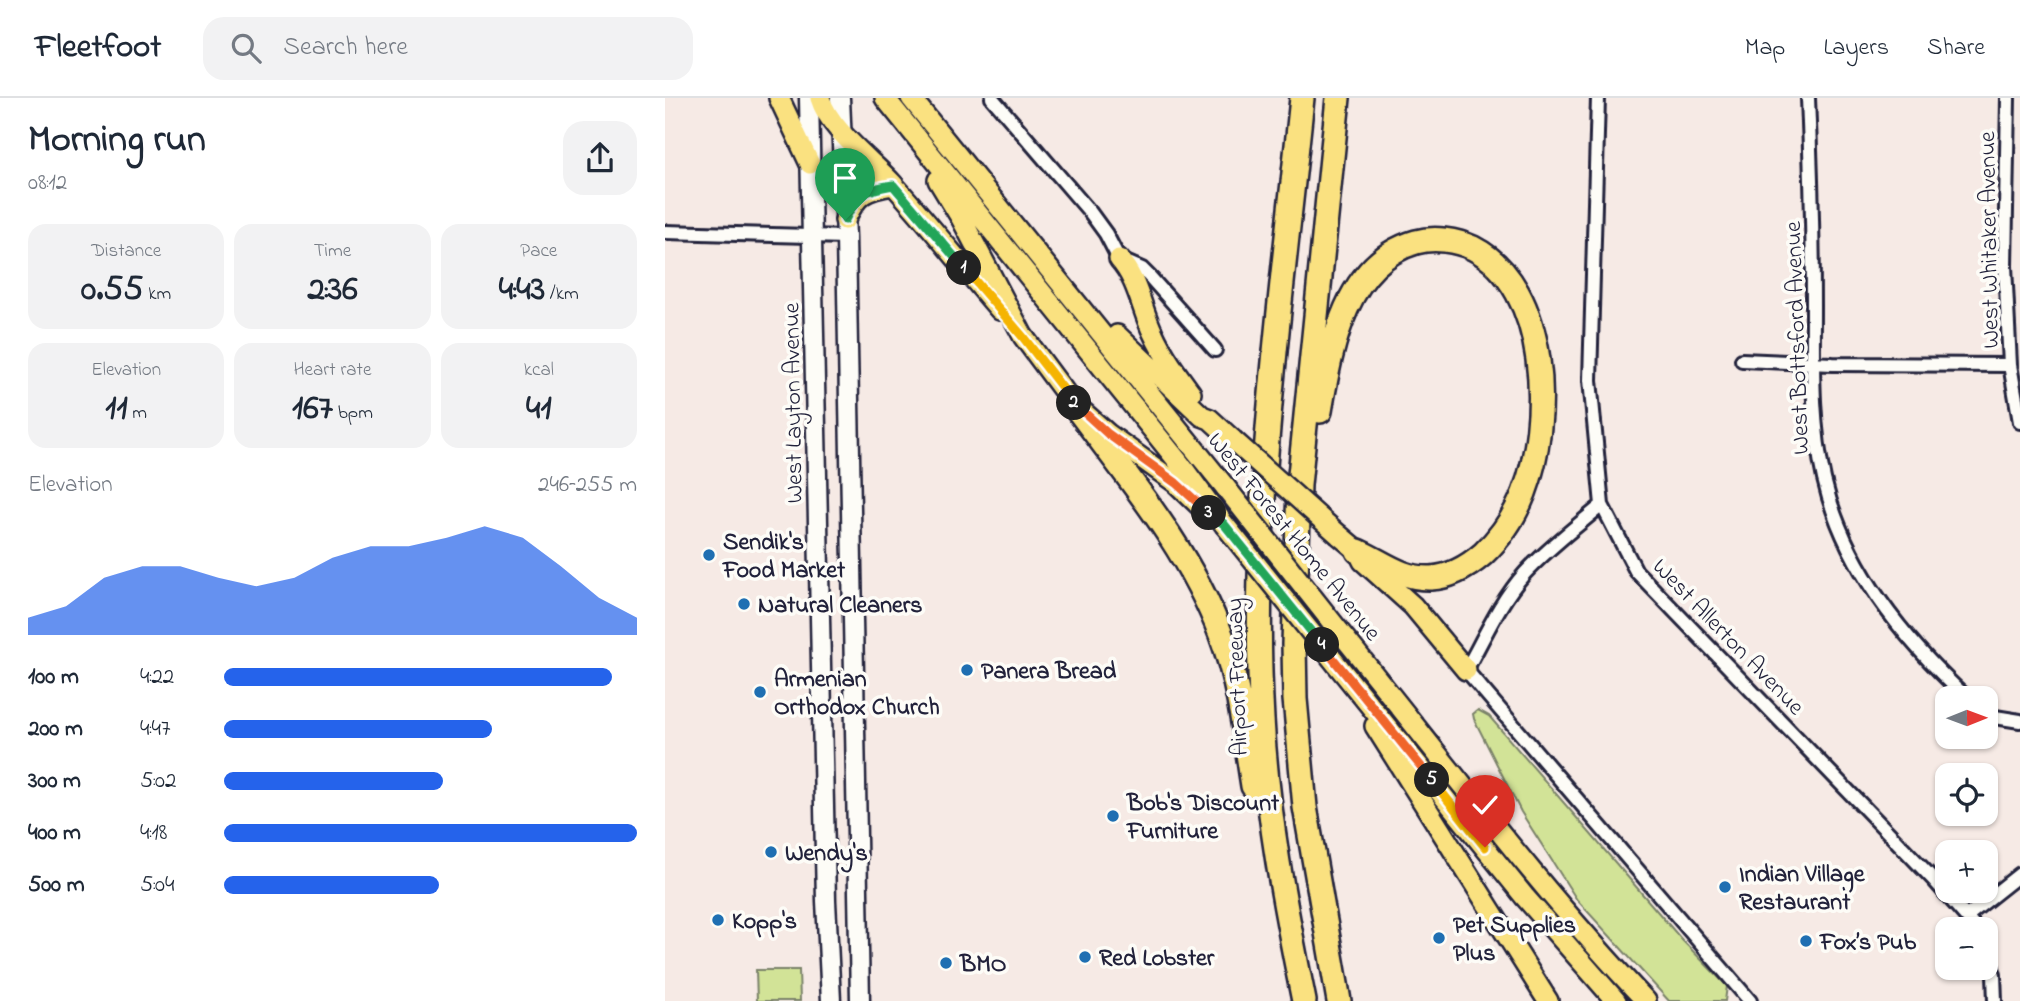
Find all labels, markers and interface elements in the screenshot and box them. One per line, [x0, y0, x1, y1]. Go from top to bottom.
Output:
search box [203, 17, 693, 80]
text: Fleetfoot [35, 24, 161, 72]
icon: search [227, 29, 265, 67]
text: Search here [283, 29, 408, 67]
text: Map [1745, 31, 1785, 66]
text: Layers [1823, 31, 1889, 66]
text: Share [1927, 31, 1985, 66]
text: Morning run [28, 113, 206, 169]
button: share [563, 121, 637, 195]
street label: West Whitaker Avenue [1971, 131, 2010, 349]
pin [815, 148, 875, 220]
icon: arrive [826, 159, 864, 197]
text: 08:12 [28, 167, 67, 200]
street label: West Bottsford Avenue [1777, 220, 1820, 455]
text: Distance [91, 238, 161, 265]
text: Time [314, 238, 351, 265]
text: Pace [520, 238, 557, 265]
pin: 1 [947, 250, 981, 286]
text: 1 [960, 254, 967, 281]
text: 0.55 [81, 265, 143, 316]
text: 2:36 [307, 265, 358, 316]
text: 4:43 [499, 265, 545, 316]
text: km [143, 281, 171, 308]
text: /km [545, 281, 579, 308]
street label: West Layton Avenue [775, 302, 815, 504]
text: Elevation [91, 357, 161, 384]
text: Heart rate [294, 357, 371, 384]
text: kcal [524, 357, 554, 384]
text: 11 [105, 384, 128, 435]
text: 167 [292, 384, 333, 435]
text: 41 [526, 384, 552, 435]
pin: 2 [1057, 386, 1091, 420]
text: 2 [1069, 389, 1078, 416]
text: m [128, 400, 147, 427]
text: bpm [333, 400, 373, 427]
street label: West Forest Home Avenue [1198, 426, 1388, 650]
text: Elevation [28, 469, 113, 502]
text: 246–255 m [538, 469, 637, 502]
pin: 3 [1191, 496, 1227, 530]
text: 3 [1205, 499, 1212, 526]
place label: Sendik's Food Market [722, 526, 846, 589]
marker: Sendik's Food Market [701, 547, 717, 563]
street label: West Allerton Avenue [1643, 551, 1812, 724]
place label: Natural Cleaners [758, 589, 922, 624]
marker: Natural Cleaners [736, 596, 752, 612]
street label: Airport Freeway [1218, 597, 1260, 757]
pin: 4 [1305, 628, 1339, 662]
text: 4 [1318, 631, 1325, 658]
place label: Panera Bread [981, 655, 1117, 690]
text: 100 m [28, 661, 79, 694]
text: 4:22 [140, 661, 174, 694]
marker: Panera Bread [959, 662, 975, 678]
place label: Armenian Orthodox Church [774, 663, 940, 726]
marker: Armenian Orthodox Church [752, 684, 768, 700]
north arrow [1935, 686, 1999, 749]
map controls [1935, 686, 1998, 980]
text: 200 m [28, 713, 83, 746]
text: 4:47 [140, 713, 170, 746]
pin: 5 [1415, 762, 1449, 798]
button: locate [1935, 763, 1998, 826]
text: 300 m [28, 765, 81, 798]
text: 5:02 [140, 765, 176, 798]
text: 5 [1426, 766, 1437, 793]
pin [1455, 775, 1515, 847]
icon: check [1466, 786, 1504, 824]
place label: Bob's Discount Furniture [1126, 787, 1280, 850]
marker: Bob's Discount Furniture [1105, 808, 1121, 824]
text: 400 m [28, 817, 81, 850]
text: 4:18 [140, 817, 167, 850]
place label: Wendy's [785, 837, 868, 873]
button: + [1935, 840, 1998, 903]
marker: Wendy's [763, 844, 779, 860]
place label: Indian Village Restaurant [1739, 858, 1866, 921]
text: 500 m [28, 869, 85, 902]
text: 5:04 [140, 869, 175, 902]
marker: Indian Village Restaurant [1717, 879, 1733, 895]
place label: Kopp's [732, 905, 797, 940]
place label: Pet Supplies Plus [1453, 909, 1576, 972]
marker: Kopp's [710, 912, 726, 928]
button: − [1935, 917, 1998, 980]
place label: Fox’s Pub [1819, 926, 1916, 961]
marker: Pet Supplies Plus [1431, 930, 1447, 946]
marker: Fox’s Pub [1798, 933, 1814, 949]
place label: Red Lobster [1099, 942, 1215, 977]
place label: BMO [959, 948, 1007, 983]
marker: Red Lobster [1077, 949, 1093, 965]
marker: BMO [938, 955, 954, 971]

